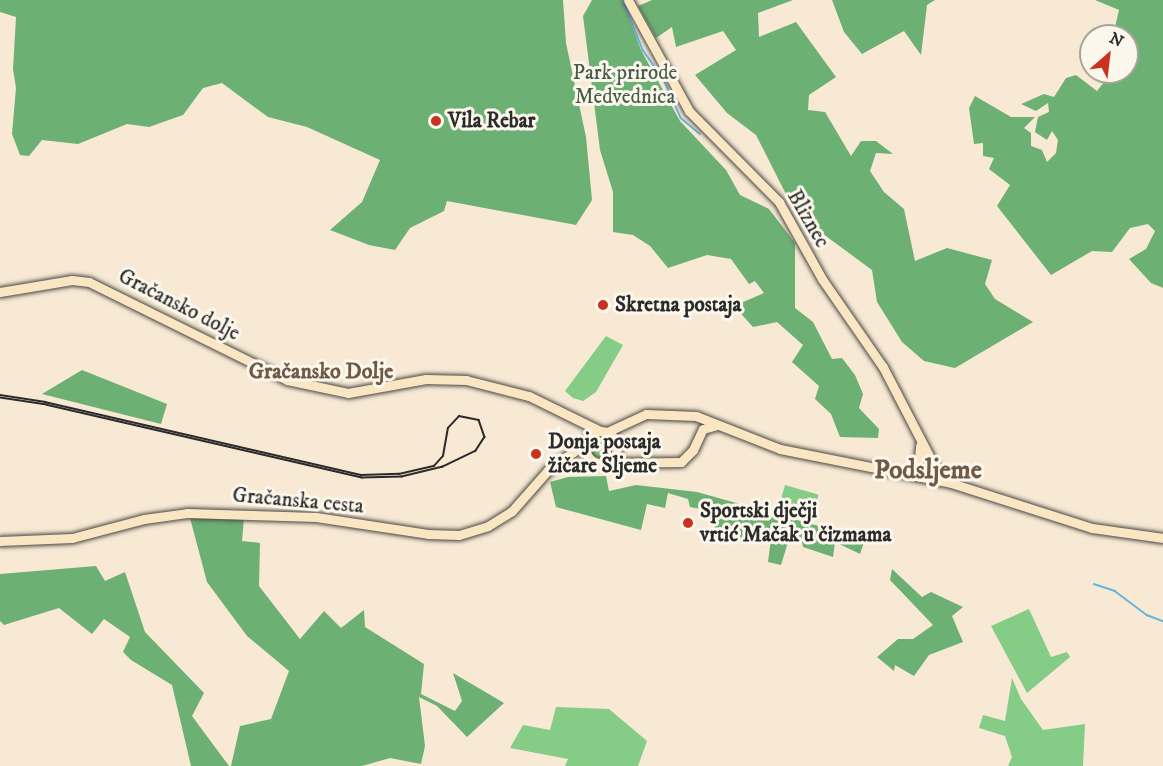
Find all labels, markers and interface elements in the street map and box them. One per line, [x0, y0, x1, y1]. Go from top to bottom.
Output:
north arrow [1079, 24, 1139, 84]
text: N [1106, 28, 1127, 52]
park label: Park prirode Medvednica [573, 60, 677, 110]
place label: Vila Rebar [448, 108, 535, 134]
marker: Vila Rebar [429, 114, 443, 128]
street label: Bliznec [781, 186, 835, 252]
street label: Gračansko dolje [114, 264, 244, 346]
place label: Skretna postaja [615, 292, 741, 318]
marker: Skretna postaja [596, 298, 610, 312]
district label: Gračansko Dolje [249, 359, 393, 385]
place label: Donja postaja žičare Sljeme [548, 429, 661, 479]
marker: Donja postaja žičare Sljeme [529, 447, 543, 461]
district label: Podsljeme [874, 455, 982, 487]
street label: Gračanska cesta [231, 483, 365, 519]
place label: Sportski dječji vrtić Mačak u čizmama [700, 498, 891, 548]
marker: Sportski dječji vrtić Mačak u čizmama [681, 516, 695, 530]

